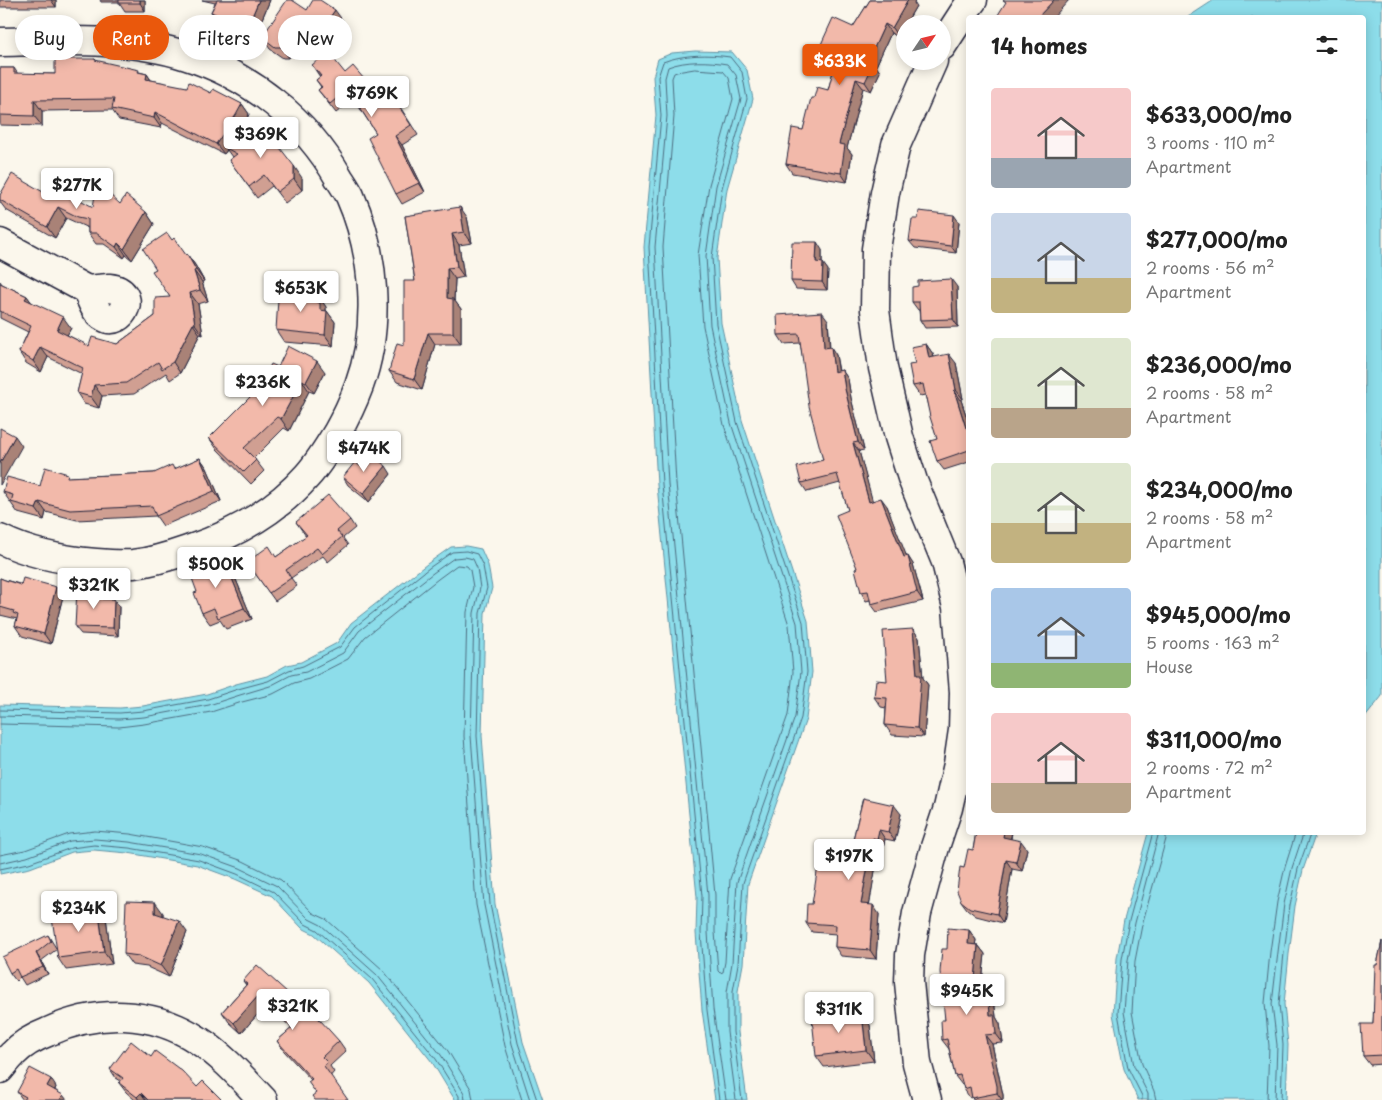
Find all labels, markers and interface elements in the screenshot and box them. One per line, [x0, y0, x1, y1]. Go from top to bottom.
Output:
chip: Buy [15, 15, 83, 60]
chip: Rent [93, 15, 169, 60]
chip: Filters [179, 15, 268, 60]
chip: New [278, 15, 352, 60]
north arrow [896, 15, 951, 70]
map controls [896, 15, 951, 70]
text: 14 homes [991, 29, 1087, 61]
icon: filters [1313, 31, 1341, 59]
pin: $633K [805, 44, 875, 86]
text: $633K [813, 48, 867, 72]
pin: $769K [337, 76, 407, 118]
text: $769K [346, 80, 398, 104]
text: $633,000/mo [1146, 98, 1292, 130]
icon: home [1031, 108, 1091, 168]
pin: $369K [226, 116, 296, 159]
text: $369K [235, 121, 287, 145]
text: 3 rooms · 110 m² [1146, 130, 1275, 154]
text: Apartment [1146, 154, 1231, 178]
pin: $277K [42, 168, 112, 210]
text: $277K [52, 172, 102, 196]
text: $277,000/mo [1146, 223, 1288, 255]
icon: home [1031, 233, 1091, 293]
text: 2 rooms · 56 m² [1146, 255, 1275, 279]
pin: $653K [266, 270, 336, 313]
text: $653K [275, 275, 327, 299]
text: Apartment [1146, 279, 1231, 303]
text: $236,000/mo [1146, 348, 1292, 380]
icon: home [1031, 358, 1091, 418]
pin: $236K [228, 364, 298, 407]
text: $236K [235, 369, 291, 393]
text: 2 rooms · 58 m² [1146, 380, 1273, 404]
text: Apartment [1146, 404, 1231, 428]
pin: $474K [329, 430, 399, 473]
text: $474K [338, 435, 390, 459]
text: $234,000/mo [1146, 473, 1293, 505]
icon: home [1031, 483, 1091, 543]
text: 2 rooms · 58 m² [1146, 505, 1273, 529]
text: Apartment [1146, 529, 1231, 553]
pin: $500K [181, 546, 251, 589]
text: $500K [188, 551, 244, 575]
pin: $321K [59, 568, 129, 610]
text: $321K [68, 572, 120, 596]
text: $945,000/mo [1146, 598, 1291, 630]
icon: home [1031, 608, 1091, 668]
text: 5 rooms · 163 m² [1146, 630, 1280, 654]
text: House [1146, 654, 1193, 678]
text: $311,000/mo [1146, 723, 1282, 755]
icon: home [1031, 733, 1091, 793]
text: 2 rooms · 72 m² [1146, 755, 1273, 779]
text: Apartment [1146, 779, 1231, 803]
pin: $197K [814, 838, 884, 881]
text: $197K [825, 843, 873, 867]
pin: $234K [44, 890, 114, 933]
text: $234K [52, 895, 106, 919]
pin: $945K [932, 974, 1002, 1016]
text: $945K [941, 978, 993, 1002]
pin: $321K [258, 988, 328, 1031]
pin: $311K [804, 992, 874, 1034]
text: $321K [267, 993, 319, 1017]
text: $311K [816, 996, 862, 1020]

